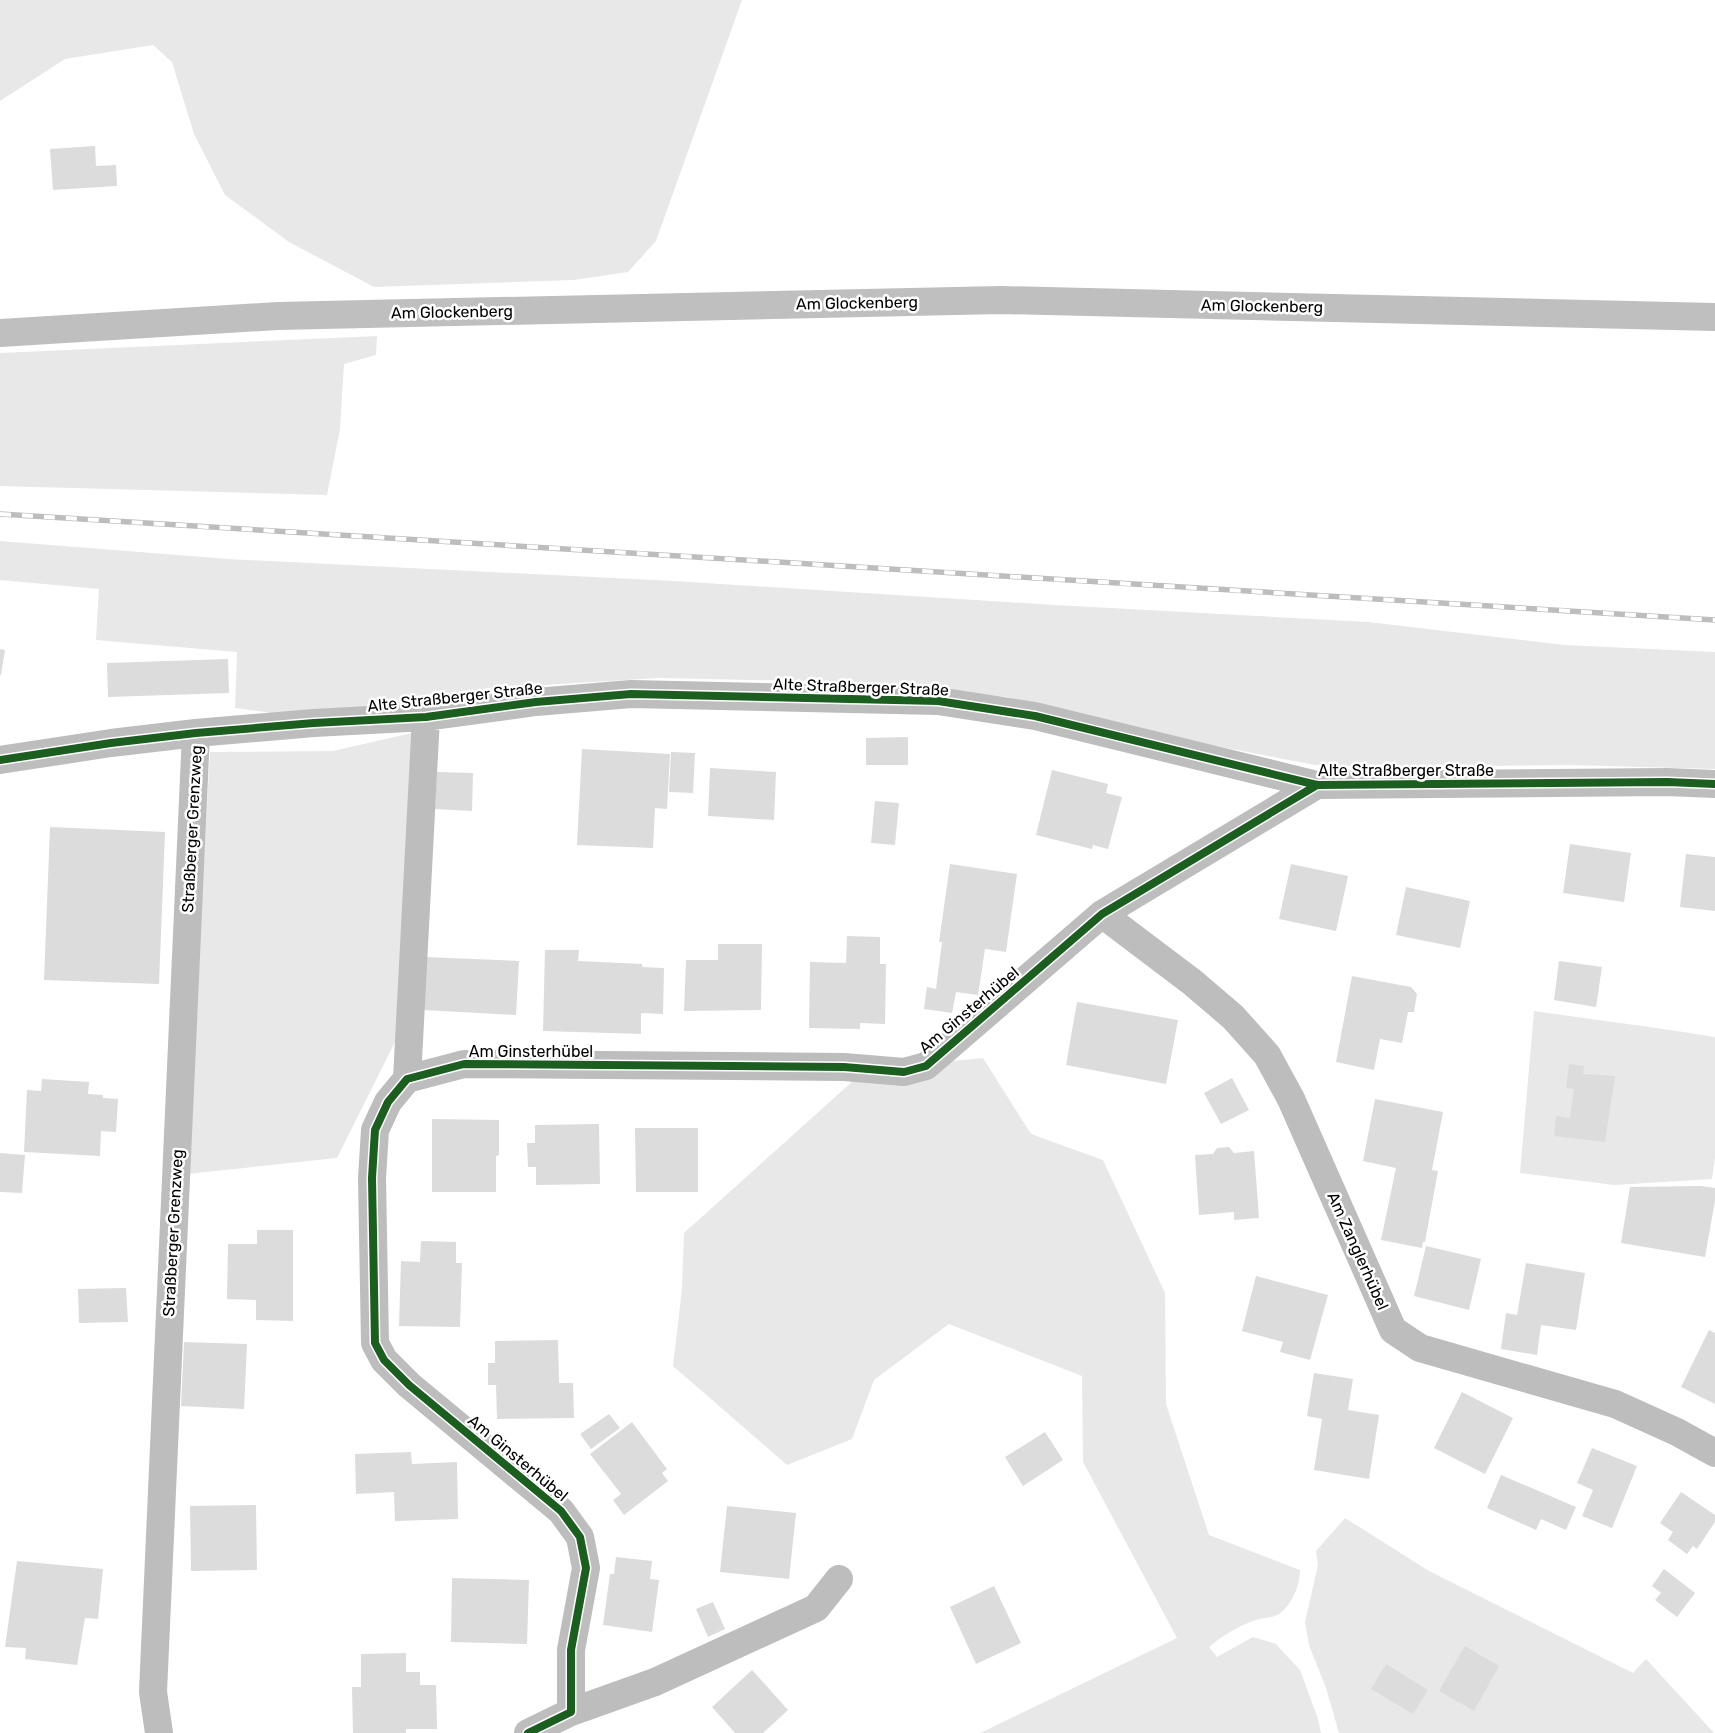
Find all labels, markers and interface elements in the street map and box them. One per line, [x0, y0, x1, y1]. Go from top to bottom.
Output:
street label: Am Glockenberg [796, 292, 918, 314]
street label: Am Glockenberg [1201, 295, 1323, 317]
street label: Am Glockenberg [391, 301, 513, 323]
street label: Alte Straßberger Straße [773, 674, 949, 700]
street label: Alte Straßberger Straße [366, 678, 544, 716]
street label: Straßberger Grenzweg [178, 745, 206, 913]
street label: Alte Straßberger Straße [1318, 761, 1494, 780]
street label: Am Ginsterhübel [915, 963, 1023, 1057]
street label: Am Ginsterhübel [469, 1042, 593, 1061]
street label: Straßberger Grenzweg [159, 1149, 187, 1317]
street label: Am Zanglerhübel [1323, 1189, 1393, 1313]
street label: Am Ginsterhübel [464, 1411, 572, 1505]

